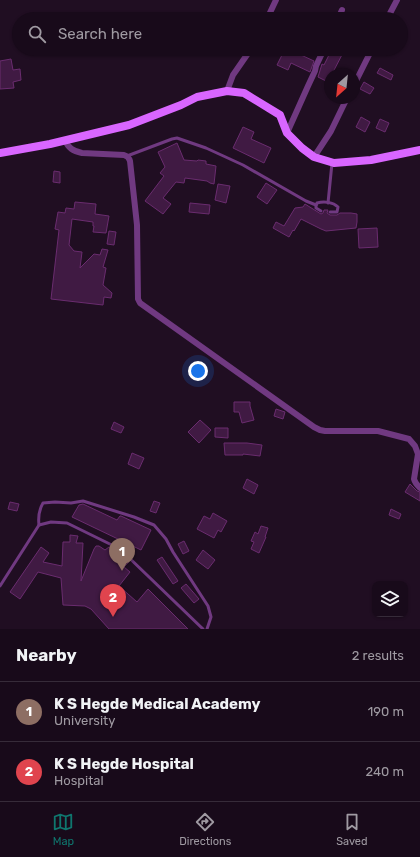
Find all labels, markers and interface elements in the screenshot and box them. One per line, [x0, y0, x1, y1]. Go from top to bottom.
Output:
search box [12, 12, 408, 56]
icon: search [26, 23, 48, 45]
text: Search here [58, 25, 142, 43]
north arrow [324, 68, 360, 104]
your location [188, 361, 208, 381]
pin: 1 [109, 538, 135, 571]
map controls [372, 581, 408, 617]
button: layers [372, 581, 408, 617]
pin: 2 [100, 584, 126, 617]
text: Nearby [16, 645, 77, 665]
text: 2 results [352, 648, 404, 663]
text: K S Hegde Medical Academy [54, 695, 260, 713]
text: 1 [26, 704, 32, 719]
text: 190 m [368, 704, 404, 719]
text: University [54, 713, 115, 728]
text: K S Hegde Hospital [54, 755, 194, 773]
text: 2 [25, 764, 33, 779]
text: 240 m [365, 764, 404, 779]
text: Hospital [54, 773, 104, 788]
tab: Map [52, 811, 74, 848]
tab: Directions [179, 811, 231, 848]
tab: Saved [336, 811, 368, 848]

